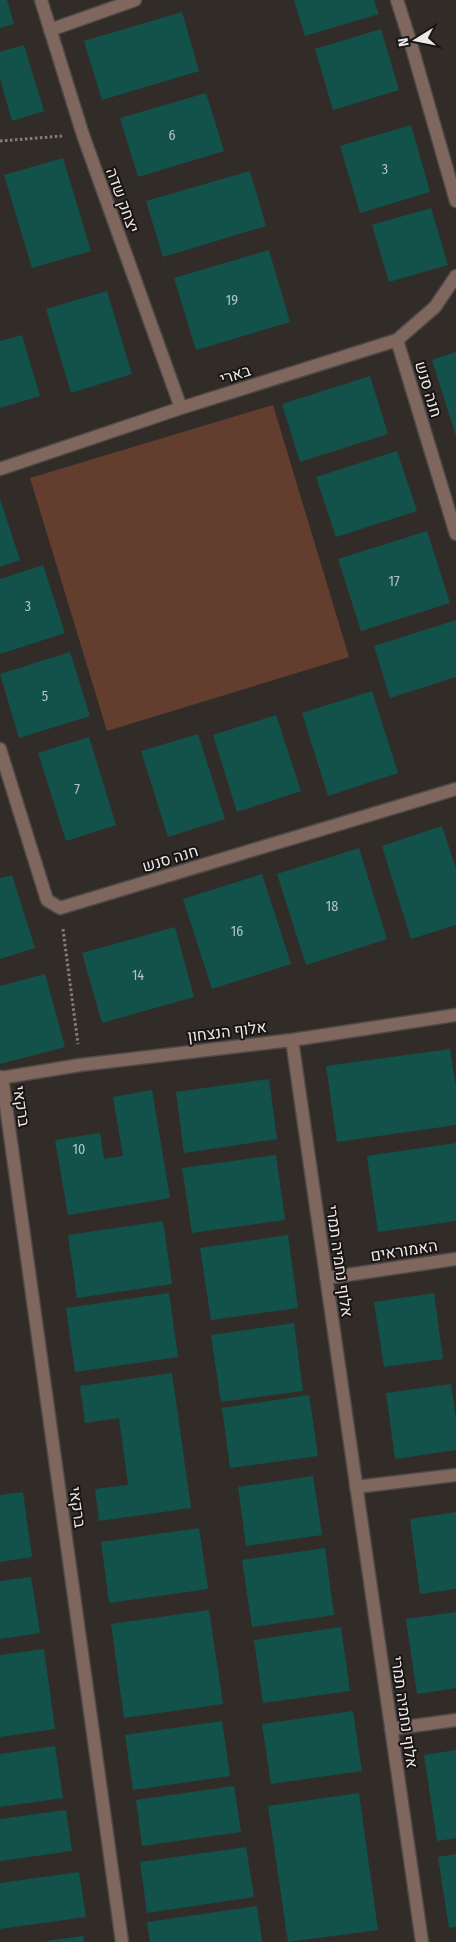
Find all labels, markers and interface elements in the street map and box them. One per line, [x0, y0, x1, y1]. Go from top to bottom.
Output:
north arrow [391, 15, 441, 65]
text: N [395, 37, 413, 48]
house number: 6 [169, 127, 176, 144]
house number: 3 [382, 161, 388, 178]
street label: יצחק שדה [102, 165, 143, 235]
house number: 19 [226, 292, 238, 309]
street label: חנה סנש [411, 359, 446, 419]
street label: בארי [217, 360, 254, 388]
house number: 17 [388, 573, 400, 590]
house number: 3 [25, 598, 31, 615]
house number: 5 [42, 688, 48, 705]
house number: 7 [74, 781, 80, 798]
street label: חנה סנש [140, 841, 200, 876]
house number: 18 [326, 898, 338, 915]
house number: 16 [231, 923, 243, 940]
house number: 14 [132, 967, 144, 984]
street label: אלוף הנצחון [186, 1017, 268, 1046]
street label: ברקאי [9, 1084, 34, 1128]
house number: 10 [73, 1141, 85, 1158]
street label: אלוף נחמיה תמרי [322, 1204, 357, 1318]
street label: האמוראים [369, 1236, 439, 1265]
street label: ברקאי [65, 1485, 90, 1529]
street label: אלוף נחמיה תמרי [387, 1655, 422, 1769]

